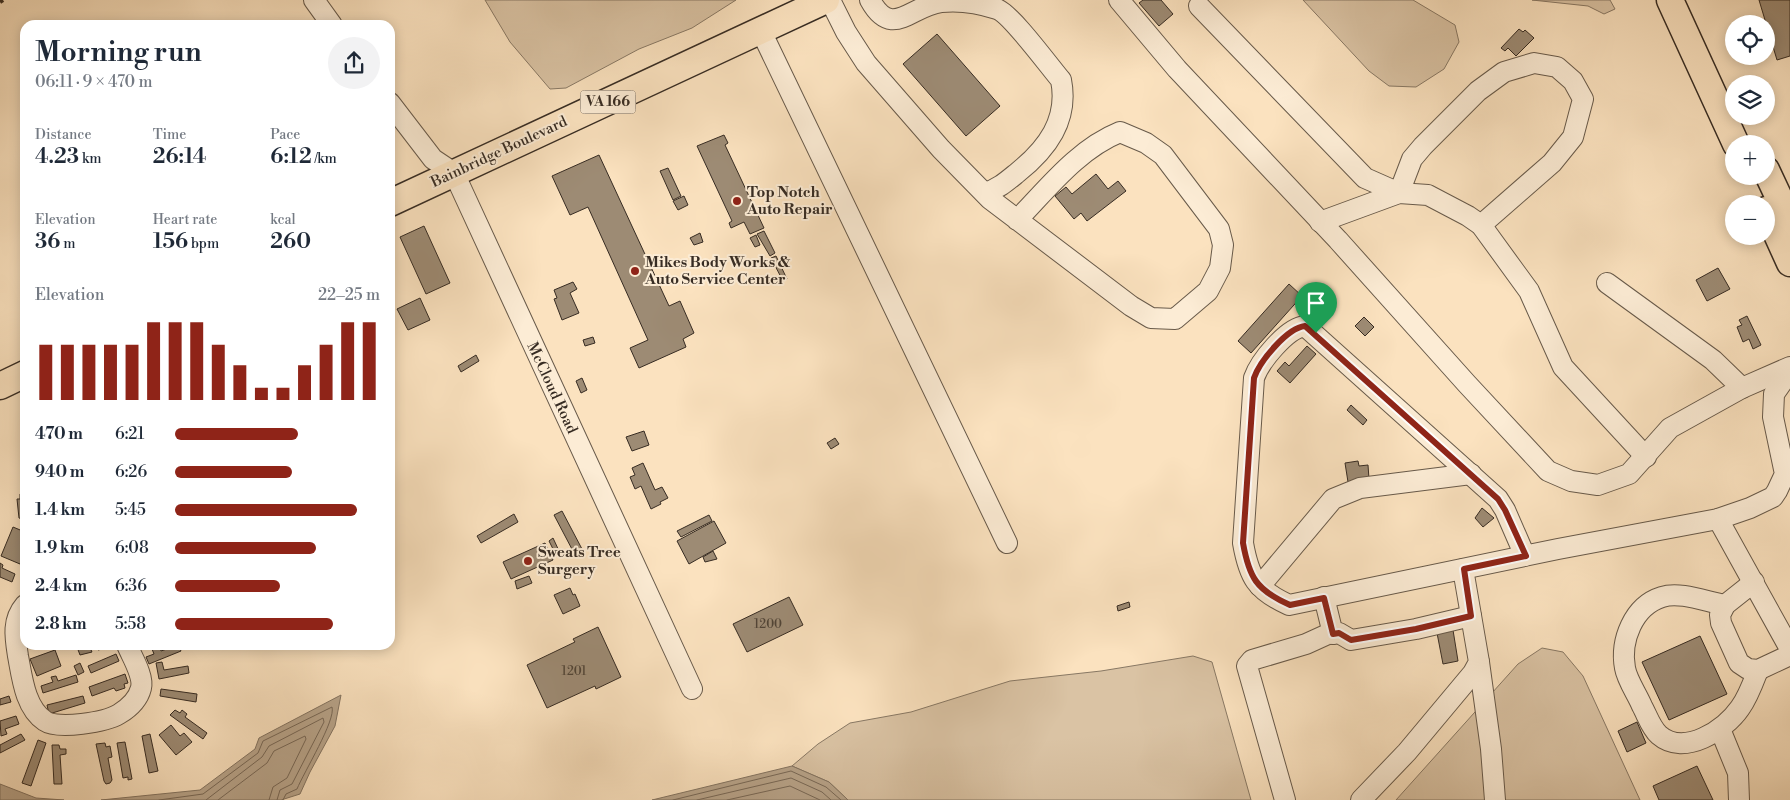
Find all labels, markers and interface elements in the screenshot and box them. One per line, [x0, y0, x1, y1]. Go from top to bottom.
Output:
map controls [1725, 15, 1775, 245]
button: locate [1725, 15, 1775, 65]
text: Morning run [35, 35, 202, 70]
button: share [328, 37, 380, 89]
text: 06:11 · 9 × 470 m [35, 72, 153, 92]
button: layers [1725, 75, 1775, 125]
road number: VA 166 [580, 90, 636, 114]
street label: Bainbridge Boulevard [427, 112, 571, 192]
text: Distance [35, 126, 92, 144]
text: Time [153, 126, 186, 144]
text: Pace [270, 126, 300, 144]
button: + [1725, 135, 1775, 185]
text: 4.23 [35, 144, 79, 170]
text: 26:14 [153, 144, 206, 170]
text: 6:12 [270, 144, 312, 170]
text: km [79, 150, 101, 168]
text: /km [312, 150, 337, 168]
place label: Top Notch Auto Repair [746, 183, 833, 219]
marker: Top Notch Auto Repair [731, 195, 743, 207]
button: − [1725, 195, 1775, 245]
text: Elevation [35, 211, 96, 229]
text: Heart rate [153, 211, 217, 229]
text: kcal [270, 211, 296, 229]
text: 36 [35, 229, 60, 255]
text: 156 [153, 229, 188, 255]
text: 260 [270, 229, 311, 255]
text: m [60, 235, 76, 253]
text: bpm [188, 235, 219, 253]
place label: Mikes Body Works & Auto Service Center [644, 253, 791, 289]
marker: Mikes Body Works & Auto Service Center [629, 265, 641, 277]
pin [1295, 282, 1337, 333]
text: Elevation [35, 285, 104, 305]
text: 22–25 m [318, 285, 380, 305]
icon: arrive [1302, 289, 1330, 317]
street label: McCloud Road [522, 339, 582, 437]
text: 470 m [35, 424, 83, 444]
text: 6:21 [115, 424, 145, 444]
text: 940 m [35, 462, 84, 482]
text: 6:26 [115, 462, 147, 482]
text: 1.4 km [35, 500, 85, 520]
text: 5:45 [115, 500, 146, 520]
text: 1.9 km [35, 538, 84, 558]
text: 6:08 [115, 538, 149, 558]
place label: Sweats Tree Surgery [538, 543, 621, 579]
marker: Sweats Tree Surgery [522, 555, 534, 567]
text: 2.4 km [35, 576, 87, 596]
text: 6:36 [115, 576, 147, 596]
text: 2.8 km [35, 614, 87, 634]
text: 5:58 [115, 614, 146, 634]
house number: 1200 [754, 617, 782, 632]
house number: 1201 [562, 664, 587, 679]

